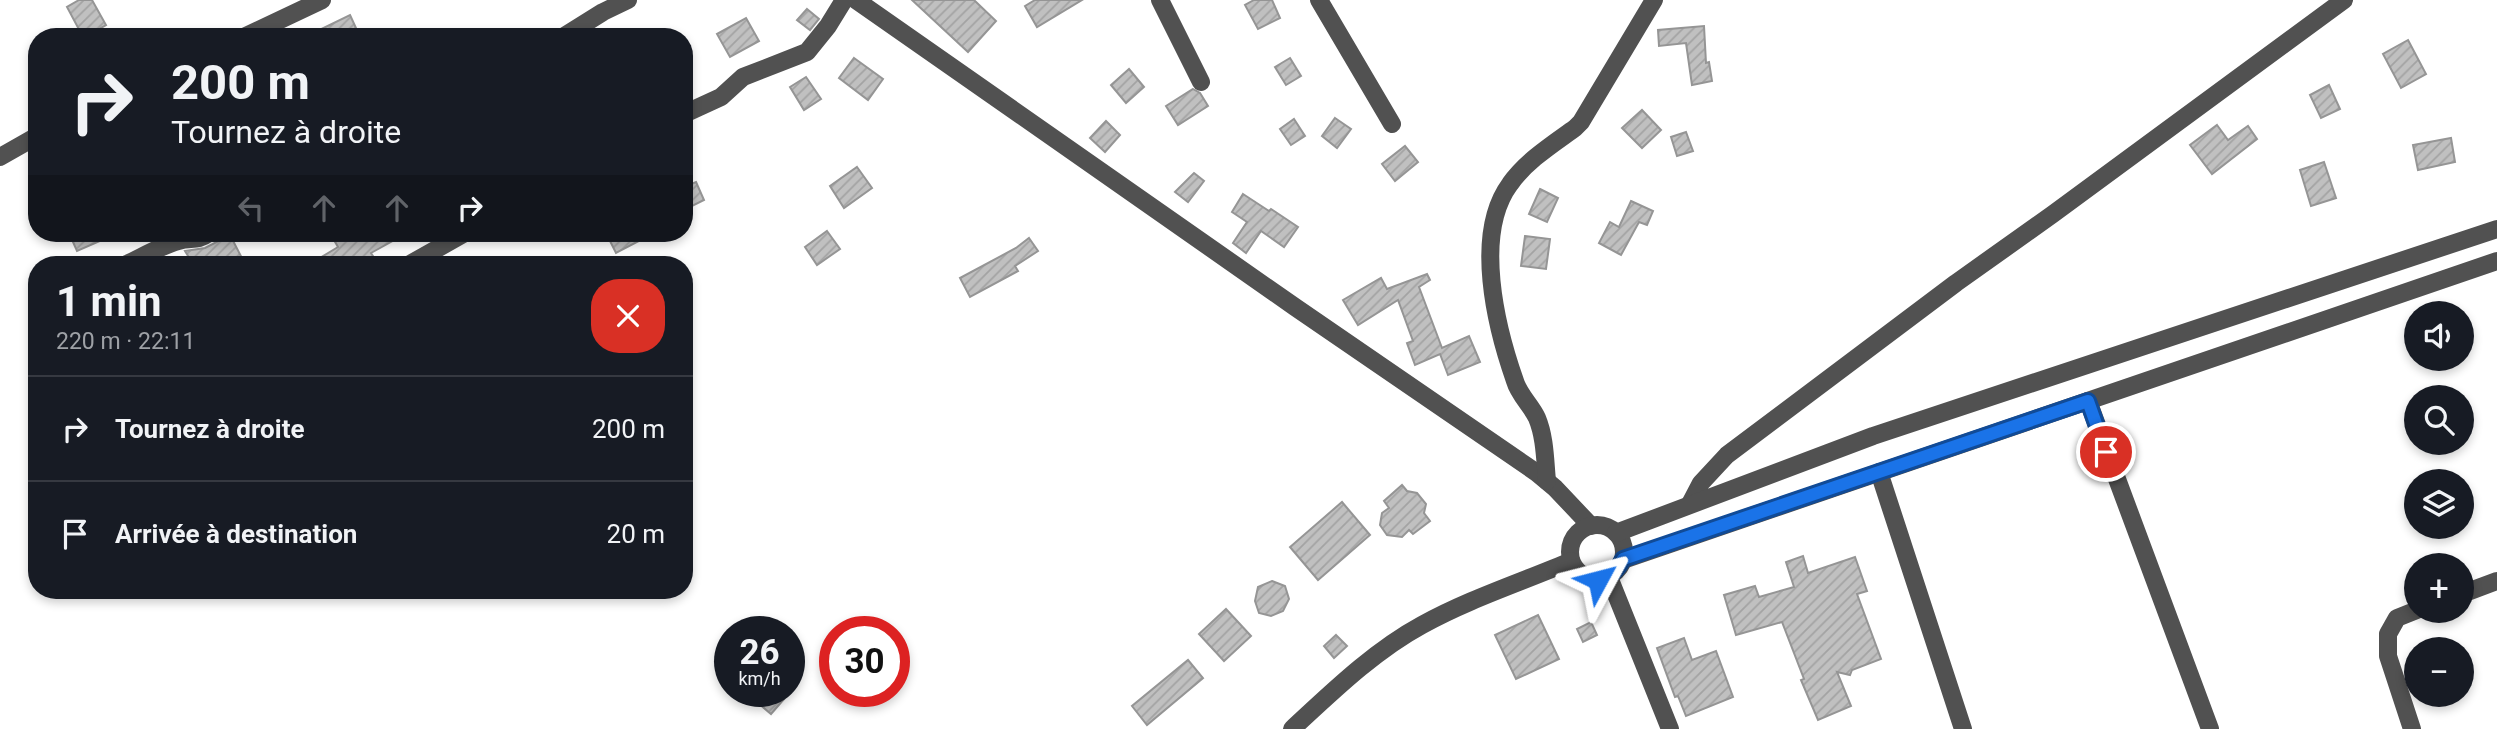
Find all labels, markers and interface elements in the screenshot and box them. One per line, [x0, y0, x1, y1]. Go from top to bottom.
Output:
text: 200 m [171, 54, 310, 111]
icon: right [56, 56, 147, 147]
text: Tournez à droite [171, 113, 401, 151]
icon: left [232, 189, 270, 227]
icon: ahead [305, 189, 343, 227]
icon: ahead [378, 189, 416, 227]
icon: right [451, 189, 489, 227]
text: 1 min [56, 277, 162, 326]
button: close [591, 279, 665, 353]
map controls [2404, 301, 2474, 707]
button: sound [2404, 301, 2474, 371]
text: 220 m · 22:11 [56, 328, 195, 355]
button: search [2404, 385, 2474, 455]
icon: right [56, 410, 94, 448]
text: Tournez à droite [115, 414, 305, 444]
text: 200 m [592, 414, 665, 444]
pin [2076, 422, 2136, 482]
icon: arrive [2087, 433, 2125, 471]
button: layers [2404, 469, 2474, 539]
icon: arrive [56, 515, 94, 553]
text: Arrivée à destination [115, 519, 357, 549]
text: 20 m [607, 519, 665, 549]
position arrow [1561, 543, 1635, 617]
button: + [2404, 553, 2474, 623]
speed limit sign: 30 [819, 616, 910, 707]
text: 26 [739, 632, 780, 673]
button: − [2404, 637, 2474, 707]
text: km/h [738, 668, 781, 689]

